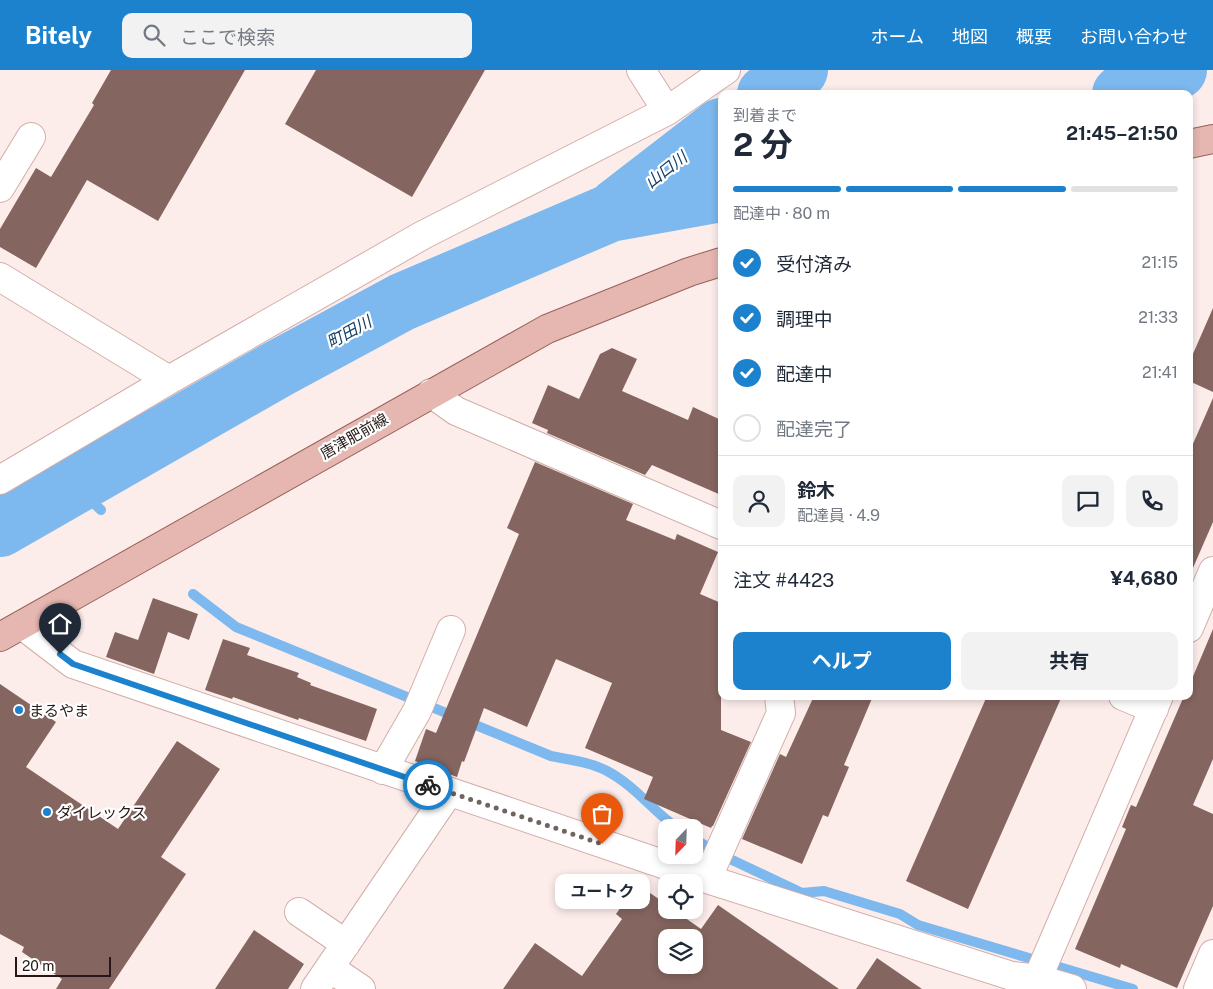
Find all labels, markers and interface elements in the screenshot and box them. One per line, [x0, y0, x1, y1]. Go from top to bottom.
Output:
search box [122, 13, 472, 58]
text: Bitely [25, 21, 92, 49]
icon: search [140, 21, 168, 49]
text: ここで検索 [180, 26, 275, 48]
text: ホーム [871, 26, 924, 47]
text: 地図 [952, 26, 988, 47]
text: 概要 [1016, 26, 1052, 47]
text: お問い合わせ [1080, 26, 1188, 47]
text: 到着まで [733, 106, 797, 125]
text: 21:45–21:50 [1066, 122, 1178, 144]
text: 2 分 [733, 126, 793, 163]
water label: 山口川 [641, 147, 692, 192]
text: 配達中 · 80 m [733, 204, 830, 223]
icon: check [733, 249, 761, 277]
text: 受付済み [776, 253, 852, 275]
text: 21:15 [1142, 253, 1178, 272]
icon: check [733, 304, 761, 332]
text: 調理中 [776, 308, 833, 330]
text: 21:33 [1138, 308, 1178, 327]
water label: 町田川 [323, 311, 376, 352]
icon: check [733, 359, 761, 387]
text: 配達中 [776, 363, 833, 385]
text: 21:41 [1142, 363, 1178, 382]
street label: 唐津肥前線 [317, 410, 391, 462]
text: 配達完了 [776, 418, 852, 440]
button: person [733, 475, 785, 527]
button: chat [1062, 475, 1114, 527]
button: phone [1126, 475, 1178, 527]
text: 鈴木 [797, 479, 835, 501]
text: 配達員 · 4.9 [797, 506, 880, 525]
text: ¥4,680 [1110, 567, 1178, 589]
text: 注文 #4423 [733, 569, 834, 591]
pin [39, 603, 81, 654]
icon: home [46, 610, 74, 638]
button: ヘルプ [733, 632, 951, 690]
button: 共有 [961, 632, 1178, 690]
place label: まるやま [29, 702, 89, 719]
marker: まるやま [13, 704, 25, 716]
courier [403, 760, 453, 810]
icon: bike [414, 771, 442, 799]
pin [581, 793, 623, 844]
icon: bag [588, 800, 616, 828]
place label: ダイレックス [57, 804, 147, 821]
marker: ダイレックス [41, 806, 53, 818]
north arrow [658, 819, 702, 864]
map controls [658, 819, 703, 974]
callout: ユートク [554, 874, 650, 909]
button: locate [658, 874, 703, 919]
text: ユートク [570, 882, 635, 901]
button: layers [658, 929, 703, 974]
scale bar [15, 954, 111, 977]
text: 20 m [22, 958, 54, 974]

